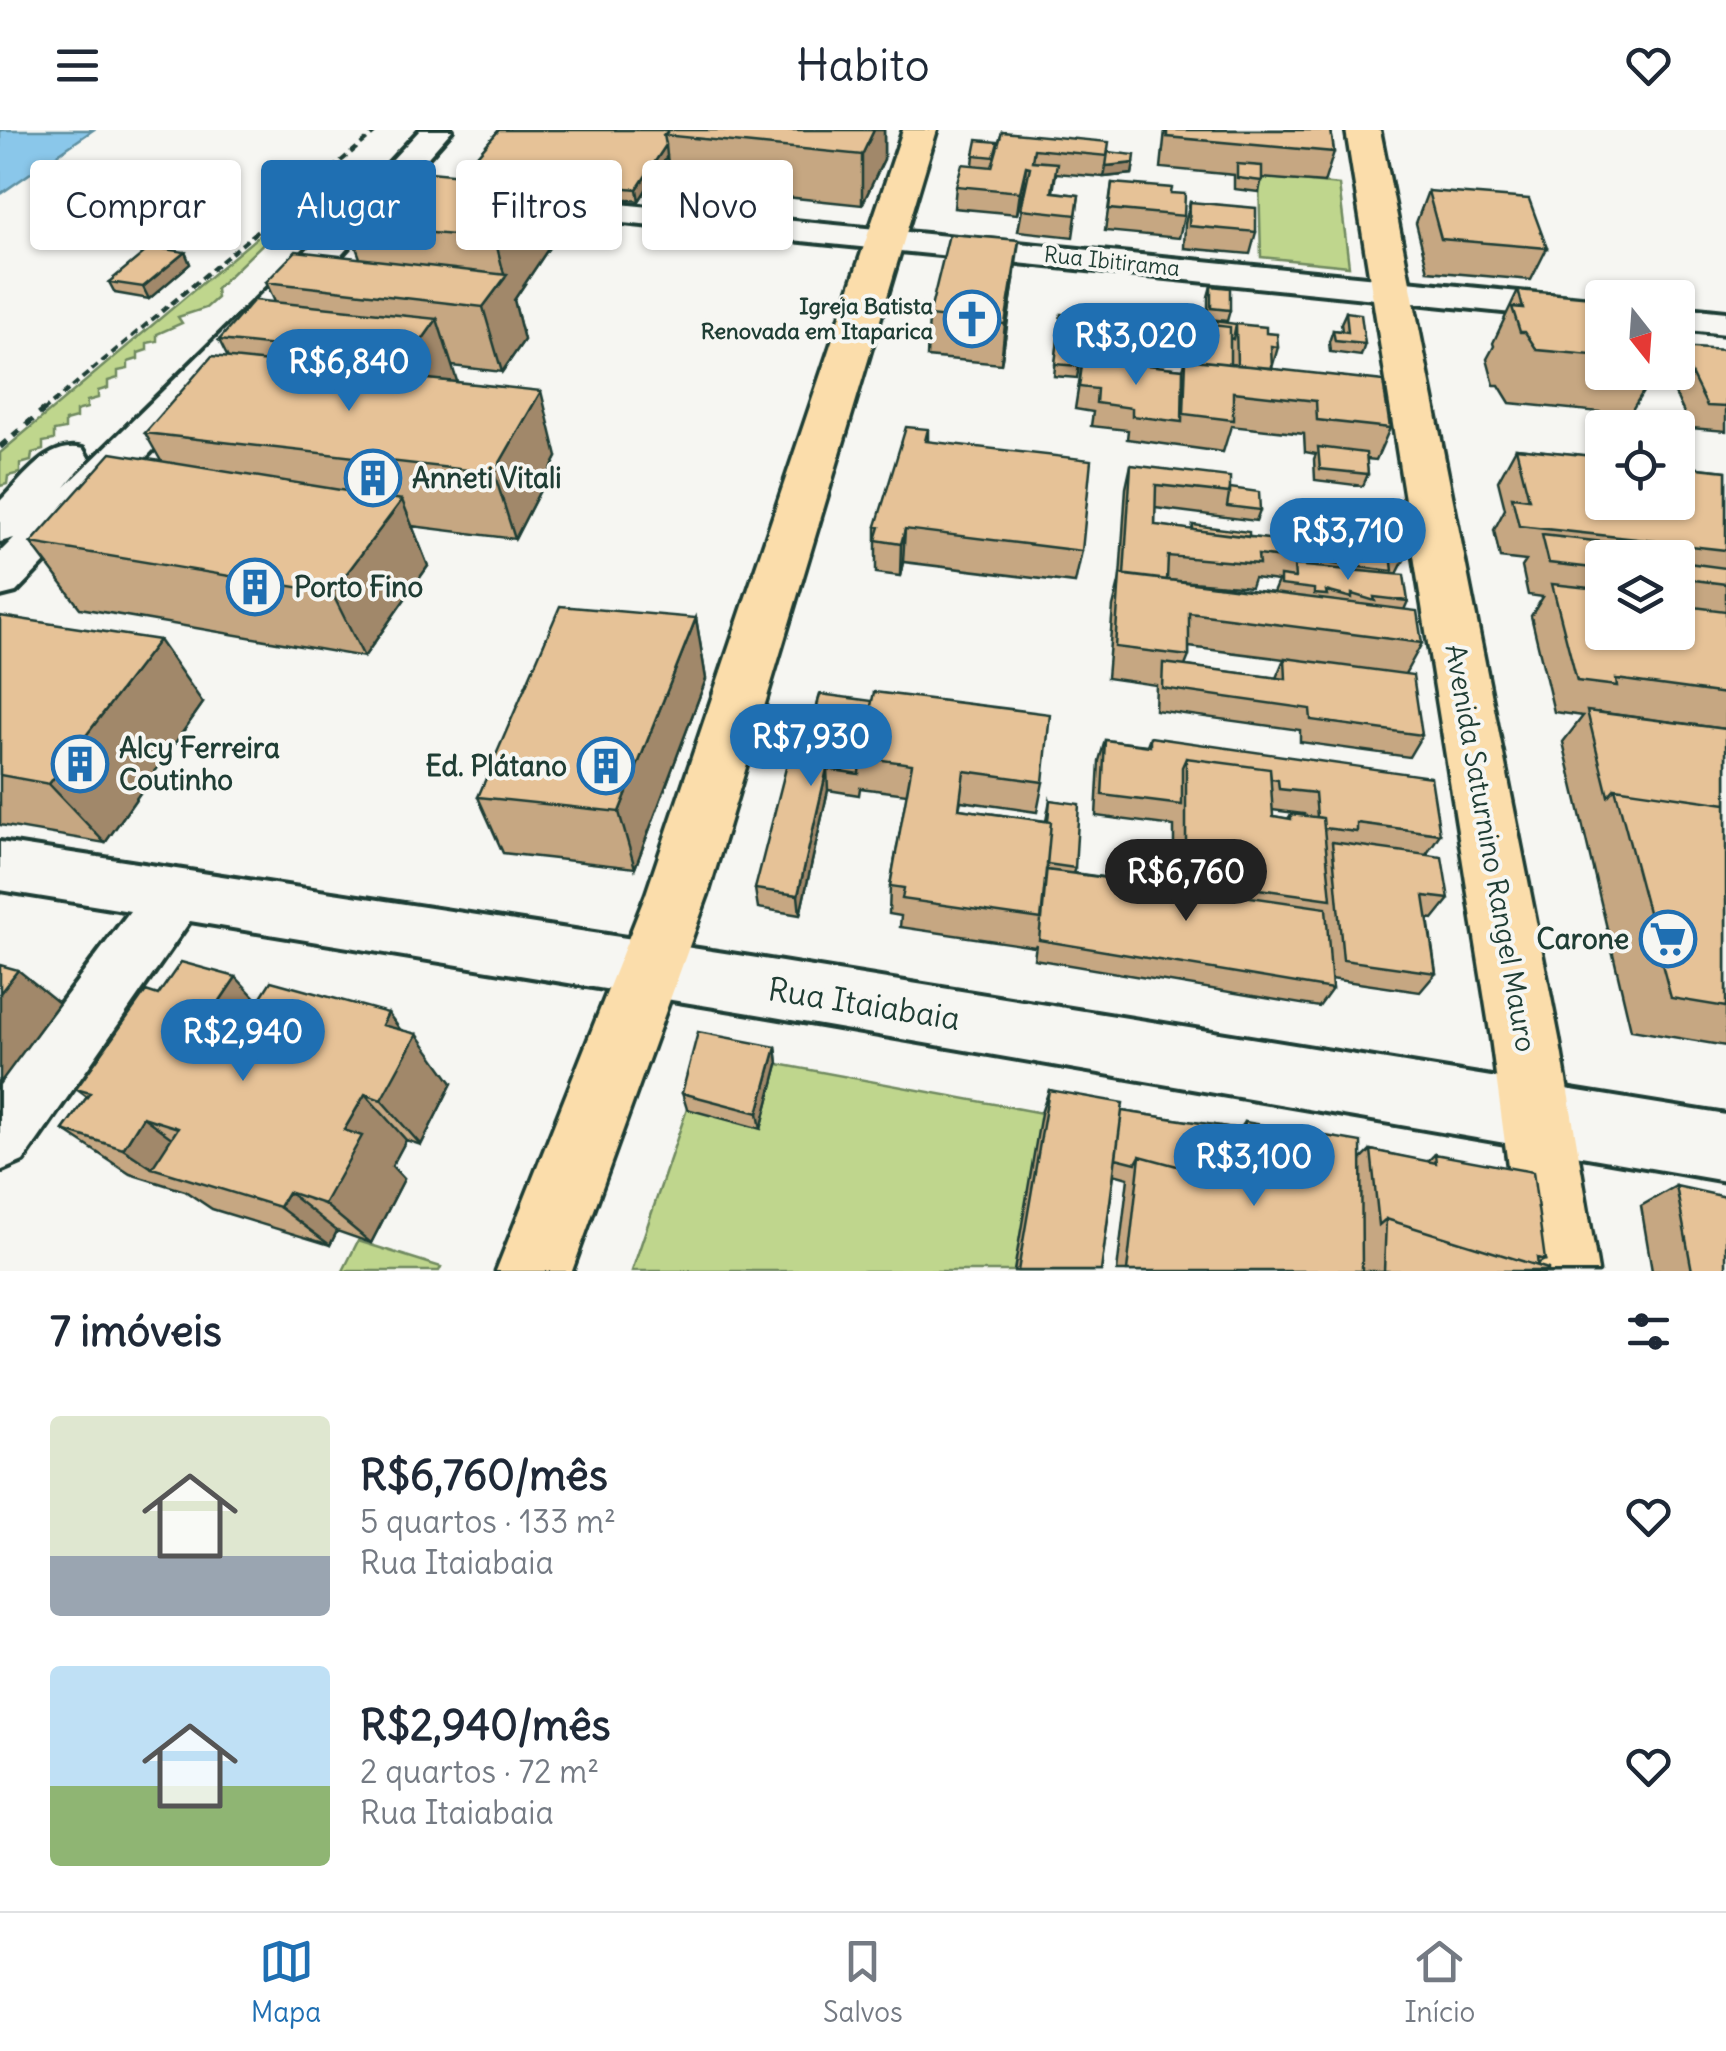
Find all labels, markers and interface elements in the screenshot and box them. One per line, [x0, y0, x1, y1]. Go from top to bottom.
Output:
text: Habito [796, 37, 930, 93]
icon: menu [50, 38, 105, 93]
icon: heart [1621, 38, 1676, 93]
chip: Comprar [30, 160, 241, 250]
chip: Alugar [261, 160, 436, 250]
chip: Filtros [456, 160, 622, 250]
chip: Novo [642, 160, 793, 250]
street label: Rua Ibitirama [1043, 240, 1181, 282]
north arrow [1585, 280, 1695, 390]
map controls [1585, 280, 1695, 650]
church icon: Igreja Batista Renovada em Itaparica [942, 289, 1002, 349]
place label: Igreja Batista Renovada em Itaparica [701, 292, 933, 345]
pin: R$3,020 [1044, 303, 1228, 388]
text: R$3,020 [1075, 315, 1197, 356]
pin: R$6,840 [257, 329, 441, 414]
text: R$6,840 [288, 341, 410, 382]
button: locate [1585, 410, 1695, 520]
building icon: Anneti Vitali [343, 448, 403, 508]
place label: Anneti Vitali [412, 460, 562, 496]
pin: R$3,710 [1256, 498, 1440, 583]
text: R$3,710 [1292, 510, 1404, 551]
button: layers [1585, 540, 1695, 650]
building icon: Porto Fino [225, 557, 285, 617]
place label: Porto Fino [294, 569, 423, 605]
street label: Avenida Saturnino Rangel Mauro [1437, 641, 1545, 1055]
pin: R$7,930 [719, 704, 903, 789]
text: R$7,930 [752, 716, 870, 757]
place label: Alcy Ferreira Coutinho [119, 730, 280, 798]
building icon: Alcy Ferreira Coutinho [50, 734, 110, 794]
building icon: Ed. Plátano [576, 736, 636, 796]
place label: Ed. Plátano [426, 748, 567, 784]
pin: R$6,760 [1094, 839, 1278, 924]
text: R$6,760 [1127, 851, 1245, 892]
supermarket icon: Carone [1638, 909, 1698, 969]
place label: Carone [1537, 921, 1629, 957]
street label: Rua Itaiabaia [765, 968, 963, 1039]
pin: R$2,940 [151, 999, 335, 1084]
text: R$2,940 [183, 1011, 303, 1052]
pin: R$3,100 [1162, 1124, 1346, 1209]
text: R$3,100 [1196, 1136, 1312, 1177]
icon: filters [1621, 1304, 1676, 1359]
text: 7 imóveis [50, 1305, 222, 1357]
text: R$6,760/mês [360, 1449, 608, 1501]
icon: home [130, 1456, 250, 1576]
icon: heart [1621, 1489, 1676, 1544]
text: 5 quartos · 133 m² [360, 1501, 616, 1542]
text: Rua Itaiabaia [360, 1542, 554, 1583]
text: R$2,940/mês [360, 1699, 611, 1751]
icon: home [130, 1706, 250, 1826]
icon: heart [1621, 1739, 1676, 1794]
text: 2 quartos · 72 m² [360, 1751, 599, 1792]
text: Rua Itaiabaia [360, 1792, 554, 1833]
tab: Mapa [251, 1934, 321, 2030]
tab: Salvos [823, 1934, 903, 2030]
tab: Início [1404, 1934, 1475, 2030]

